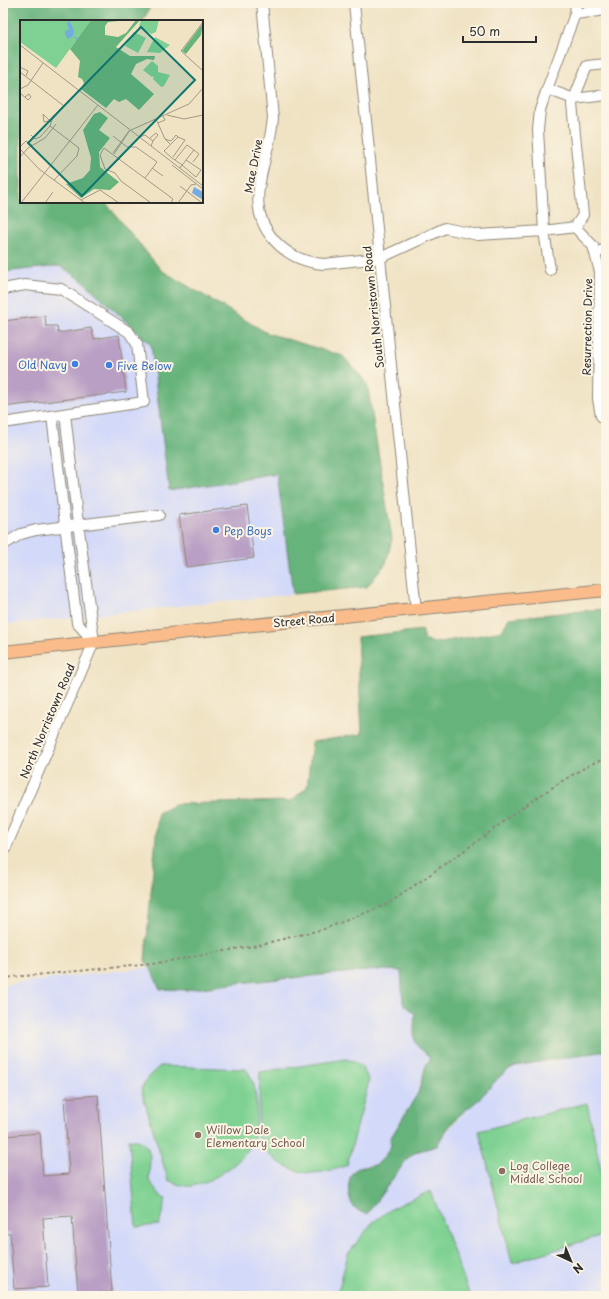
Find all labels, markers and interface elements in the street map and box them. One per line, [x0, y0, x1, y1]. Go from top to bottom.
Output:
scale bar [463, 18, 536, 44]
inset map [20, 20, 203, 203]
text: 50 m [469, 22, 500, 40]
street label: Mae Drive [239, 137, 267, 195]
street label: South Norristown Road [358, 245, 388, 369]
street label: Resurrection Drive [578, 278, 596, 376]
place label: Old Navy [18, 356, 67, 373]
place label: Five Below [117, 357, 172, 374]
marker: Old Navy [70, 359, 80, 369]
marker: Five Below [104, 360, 114, 370]
place label: Pep Boys [224, 522, 272, 539]
marker: Pep Boys [211, 525, 221, 535]
street label: Street Road [272, 609, 336, 631]
street label: North Norristown Road [15, 661, 79, 781]
place label: Willow Dale Elementary School [206, 1121, 305, 1151]
marker: Willow Dale Elementary School [193, 1130, 203, 1140]
place label: Log College Middle School [510, 1157, 582, 1187]
marker: Log College Middle School [497, 1166, 507, 1176]
north arrow [551, 1241, 591, 1281]
text: N [569, 1259, 587, 1278]

